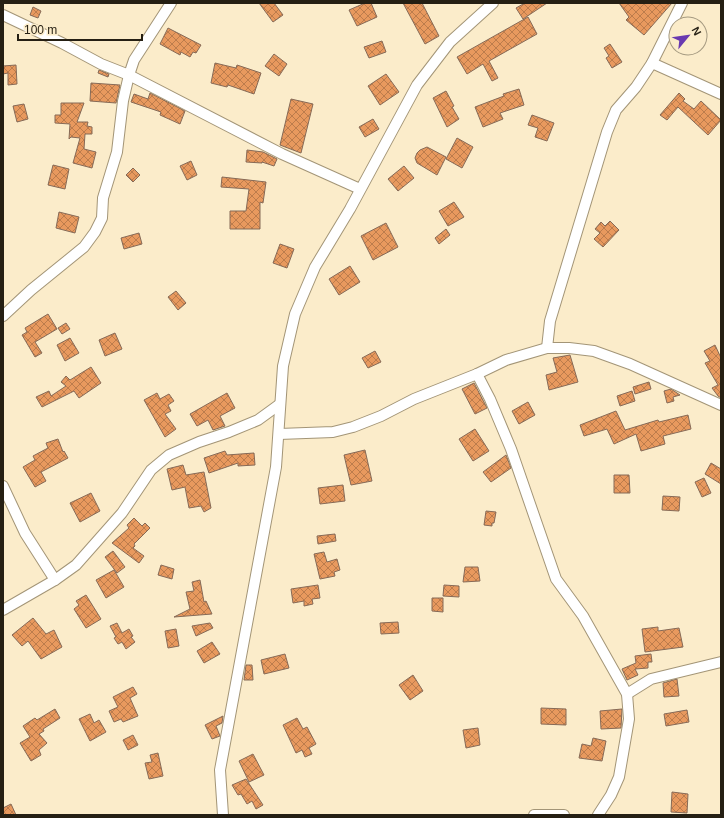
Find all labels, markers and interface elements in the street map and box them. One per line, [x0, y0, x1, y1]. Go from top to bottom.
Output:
scale bar [18, 16, 142, 42]
north arrow [668, 16, 708, 56]
text: 100 m [24, 23, 57, 37]
text: N [690, 25, 704, 38]

